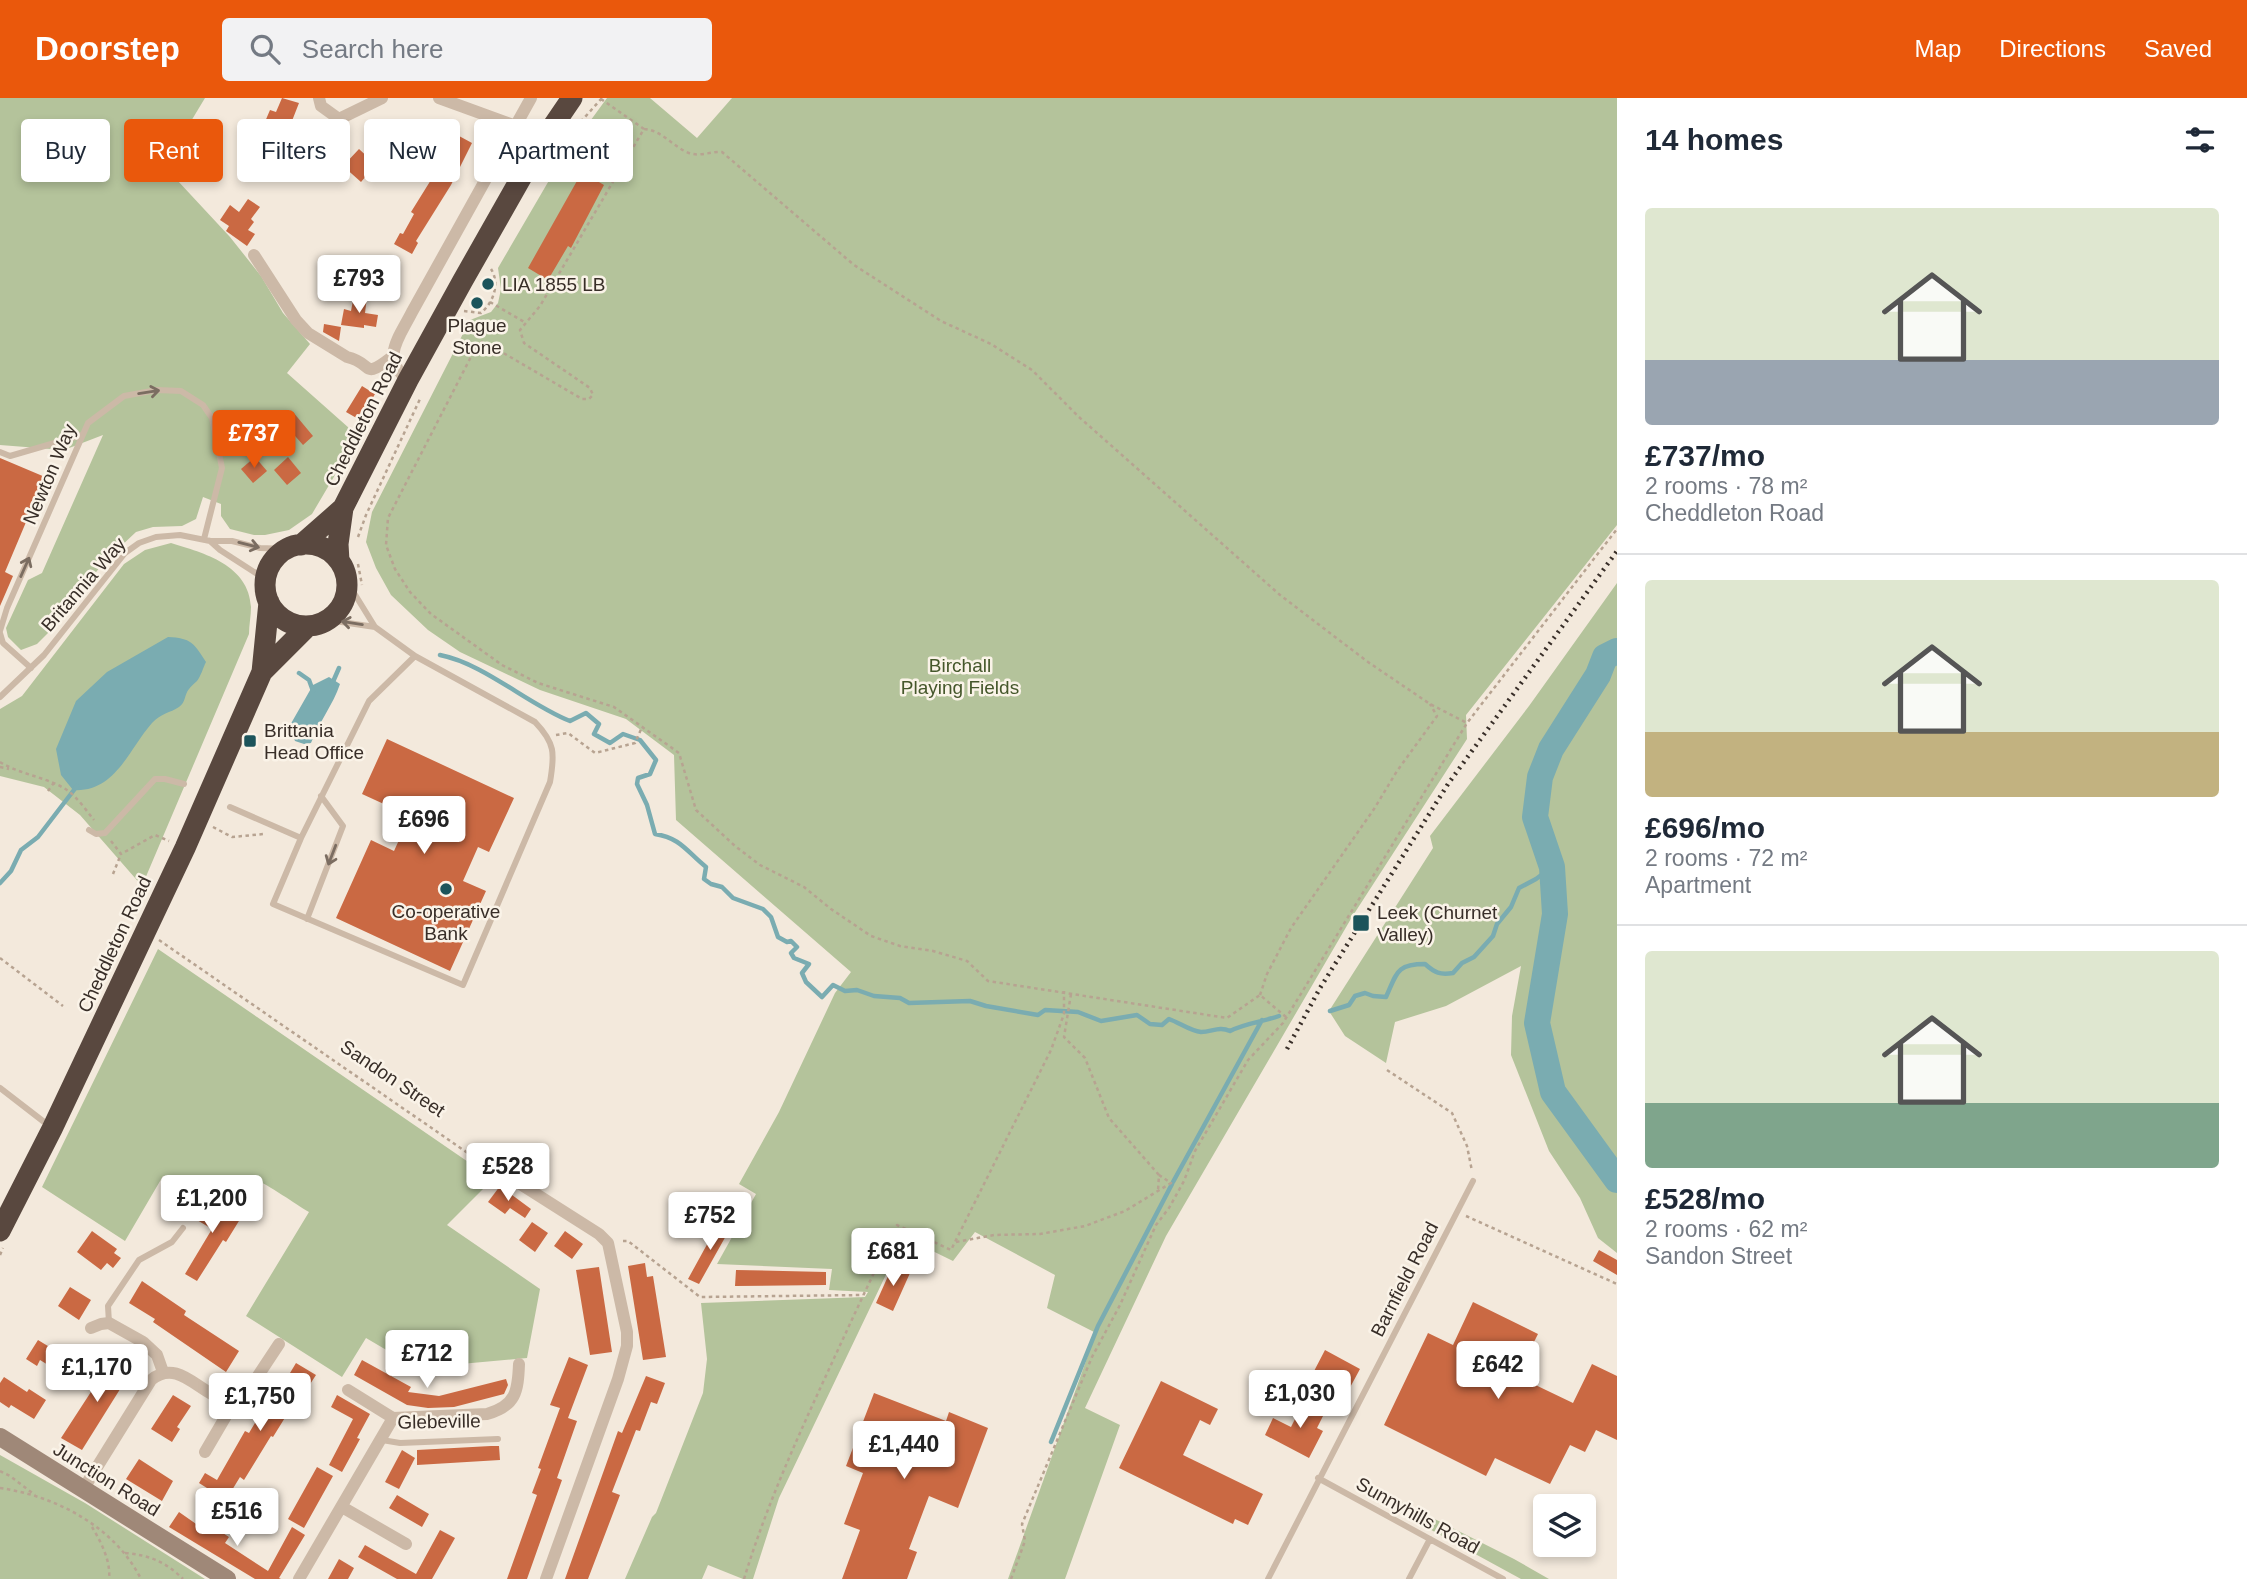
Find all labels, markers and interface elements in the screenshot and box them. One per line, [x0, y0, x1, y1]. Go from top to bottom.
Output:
search box [222, 18, 712, 81]
text: Doorstep [35, 30, 180, 67]
icon: search [246, 30, 284, 68]
text: Search here [302, 34, 444, 64]
text: Map [1915, 35, 1961, 62]
text: Directions [1999, 35, 2106, 62]
text: Saved [2144, 35, 2212, 62]
chip: Buy [21, 119, 110, 182]
chip: Rent [124, 119, 223, 182]
chip: Filters [237, 119, 350, 182]
chip: New [364, 119, 460, 182]
chip: Apartment [474, 119, 633, 182]
icon: filters [2181, 121, 2219, 159]
text: 14 homes [1645, 123, 1783, 156]
icon: home [1869, 254, 1995, 380]
pin: £793 [318, 256, 400, 315]
text: £793 [333, 265, 385, 291]
place label: LIA 1855 LB [502, 274, 606, 295]
marker: LIA 1855 LB [480, 276, 496, 292]
marker: Plague Stone [469, 295, 485, 311]
place label: Plague Stone [447, 315, 507, 358]
street label: Cheddleton Road [321, 349, 406, 490]
one-way arrow [137, 385, 160, 398]
pin: £737 [213, 410, 295, 470]
street label: Newton Way [19, 420, 80, 528]
text: £737 [228, 420, 280, 446]
text: £737/mo [1645, 439, 1765, 472]
text: 2 rooms · 78 m² [1645, 473, 1807, 499]
text: Cheddleton Road [1645, 500, 1824, 526]
street label: Britannia Way [37, 533, 130, 636]
one-way arrow [237, 539, 260, 552]
one-way arrow [19, 557, 32, 578]
one-way arrow [341, 616, 364, 629]
icon: home [1869, 626, 1995, 752]
park label: Birchall Playing Fields [901, 655, 1019, 698]
place label: Brittania Head Office [264, 720, 364, 763]
marker: Brittania Head Office [242, 733, 258, 749]
pin: £696 [383, 796, 465, 856]
text: £696 [398, 806, 450, 832]
text: £696/mo [1645, 811, 1765, 844]
one-way arrow [324, 843, 337, 865]
text: 2 rooms · 72 m² [1645, 845, 1807, 871]
text: Apartment [1645, 872, 1751, 898]
street label: Cheddleton Road [74, 873, 155, 1016]
marker: Co-operative Bank [438, 881, 454, 897]
place label: Co-operative Bank [392, 901, 500, 944]
place label: Leek (Churnet Valley) [1377, 902, 1498, 945]
marker: Leek (Churnet Valley) [1351, 913, 1371, 933]
icon: home [1869, 997, 1995, 1123]
street label: Sandon Street [336, 1036, 450, 1121]
pin: £528 [467, 1144, 549, 1203]
text: £528 [482, 1153, 534, 1179]
pin: £1,200 [155, 1176, 269, 1235]
text: £528/mo [1645, 1182, 1765, 1215]
text: £1,200 [177, 1185, 247, 1211]
pin: £752 [669, 1192, 751, 1252]
text: £752 [684, 1202, 736, 1228]
text: 2 rooms · 62 m² [1645, 1216, 1807, 1242]
street label: Barnfield Road [1367, 1218, 1442, 1340]
pin: £681 [852, 1228, 934, 1288]
text: £681 [867, 1238, 919, 1264]
text: Sandon Street [1645, 1243, 1792, 1269]
pin: £712 [386, 1330, 468, 1390]
text: £712 [401, 1340, 453, 1366]
pin: £642 [1457, 1342, 1539, 1401]
pin: £1,170 [40, 1344, 154, 1404]
text: £642 [1472, 1351, 1524, 1377]
text: £1,170 [62, 1354, 132, 1380]
pin: £1,030 [1243, 1370, 1357, 1430]
pin: £1,750 [203, 1374, 317, 1433]
text: £1,030 [1265, 1380, 1335, 1406]
text: £1,750 [225, 1383, 295, 1409]
street label: Glebeville [397, 1410, 481, 1433]
pin: £1,440 [847, 1422, 961, 1481]
text: £1,440 [869, 1431, 939, 1457]
street label: Junction Road [50, 1438, 164, 1521]
street label: Sunnyhills Road [1353, 1473, 1483, 1558]
pin: £516 [196, 1488, 278, 1548]
map controls [1533, 1494, 1596, 1557]
button: layers [1533, 1494, 1596, 1557]
text: £516 [211, 1498, 263, 1524]

